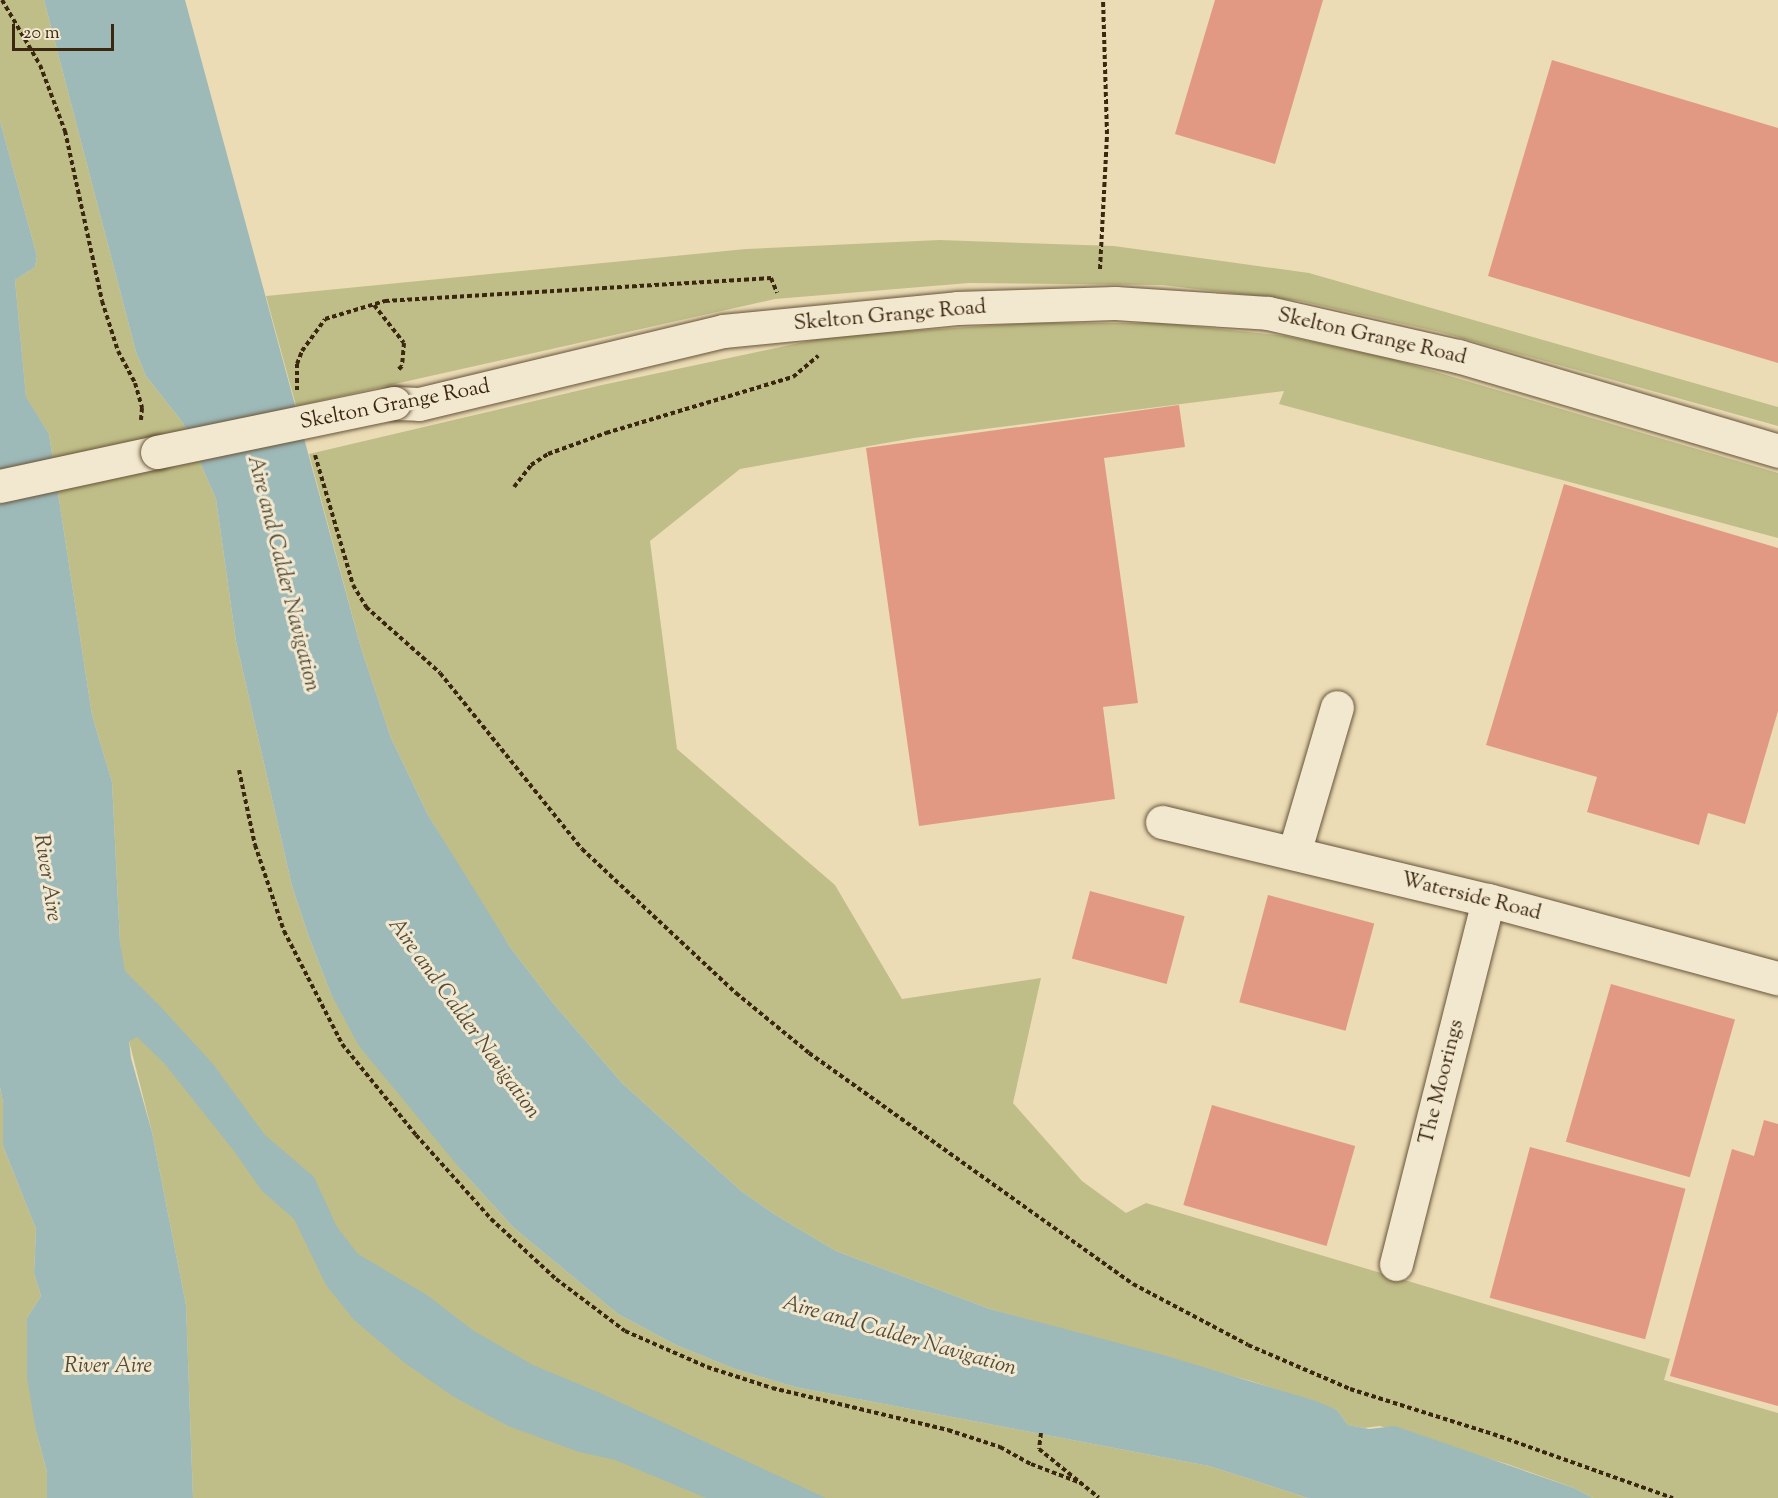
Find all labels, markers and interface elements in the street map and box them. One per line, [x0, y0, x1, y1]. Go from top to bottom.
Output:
scale bar [15, 12, 117, 50]
text: 20 m [23, 21, 60, 47]
street label: Skelton Grange Road [793, 295, 987, 337]
street label: Skelton Grange Road [1275, 303, 1469, 371]
street label: Skelton Grange Road [298, 374, 492, 436]
water label: Aire and Calder Navigation [240, 453, 324, 695]
water label: River Aire [26, 832, 66, 924]
street label: Waterside Road [1398, 867, 1544, 927]
water label: Aire and Calder Navigation [381, 913, 545, 1125]
street label: The Moorings [1414, 1017, 1470, 1147]
water label: Aire and Calder Navigation [779, 1291, 1019, 1383]
water label: River Aire [64, 1355, 152, 1381]

